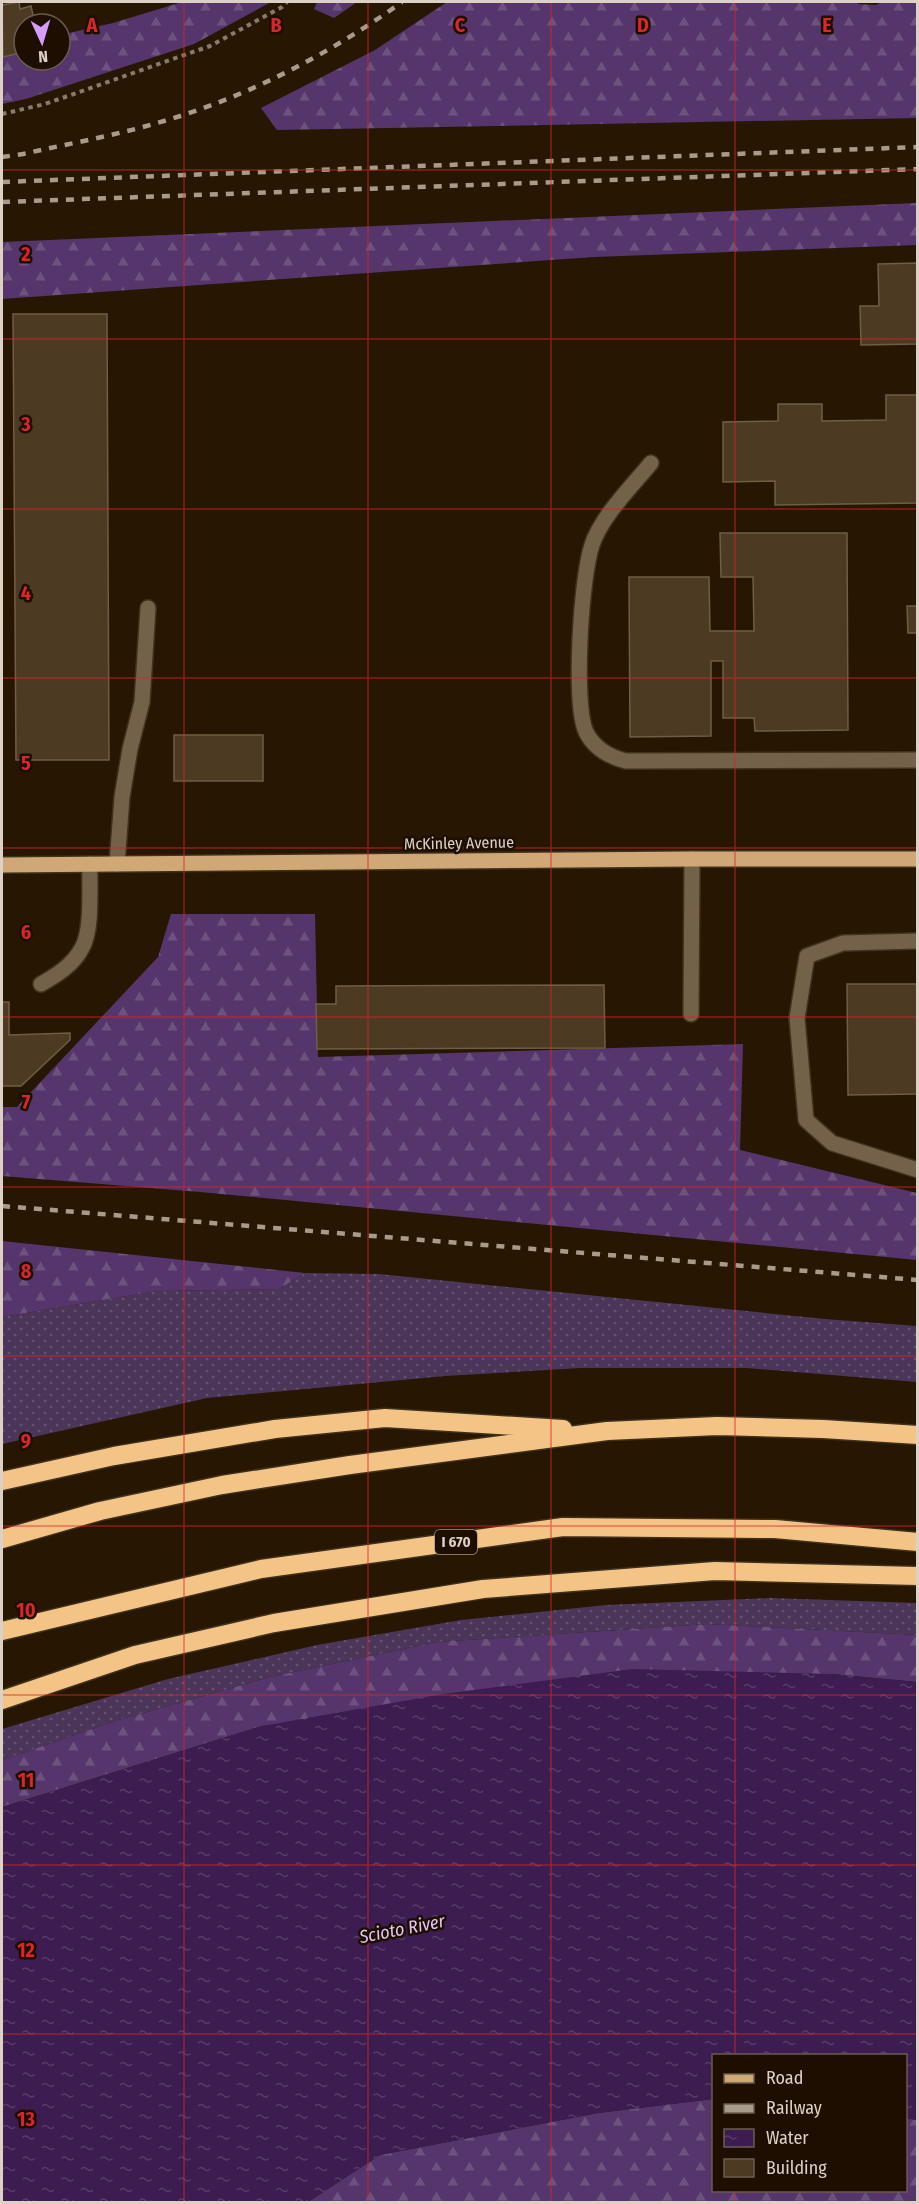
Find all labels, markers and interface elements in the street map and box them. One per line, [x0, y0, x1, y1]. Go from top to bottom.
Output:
north arrow [12, 12, 72, 72]
text: A [86, 13, 99, 37]
text: B [270, 13, 282, 37]
text: C [455, 13, 466, 37]
text: D [637, 13, 649, 37]
text: E [822, 13, 832, 37]
text: N [38, 47, 48, 66]
text: 2 [20, 242, 31, 266]
text: 3 [20, 412, 31, 436]
text: 4 [21, 581, 31, 605]
text: 5 [21, 751, 31, 775]
street label: McKinley Avenue [404, 833, 514, 853]
text: 6 [21, 920, 31, 944]
text: 7 [22, 1090, 31, 1114]
text: 8 [21, 1259, 32, 1283]
text: 9 [21, 1429, 31, 1453]
road number: I 670 [435, 1530, 477, 1554]
text: 10 [16, 1598, 36, 1622]
text: 11 [18, 1768, 34, 1792]
water label: Scioto River [356, 1910, 447, 1948]
text: 12 [17, 1938, 35, 1962]
legend [712, 2054, 907, 2192]
text: Road [766, 2067, 803, 2089]
text: Railway [766, 2097, 822, 2119]
text: 13 [17, 2107, 35, 2131]
text: Water [766, 2127, 809, 2149]
text: Building [766, 2157, 827, 2179]

